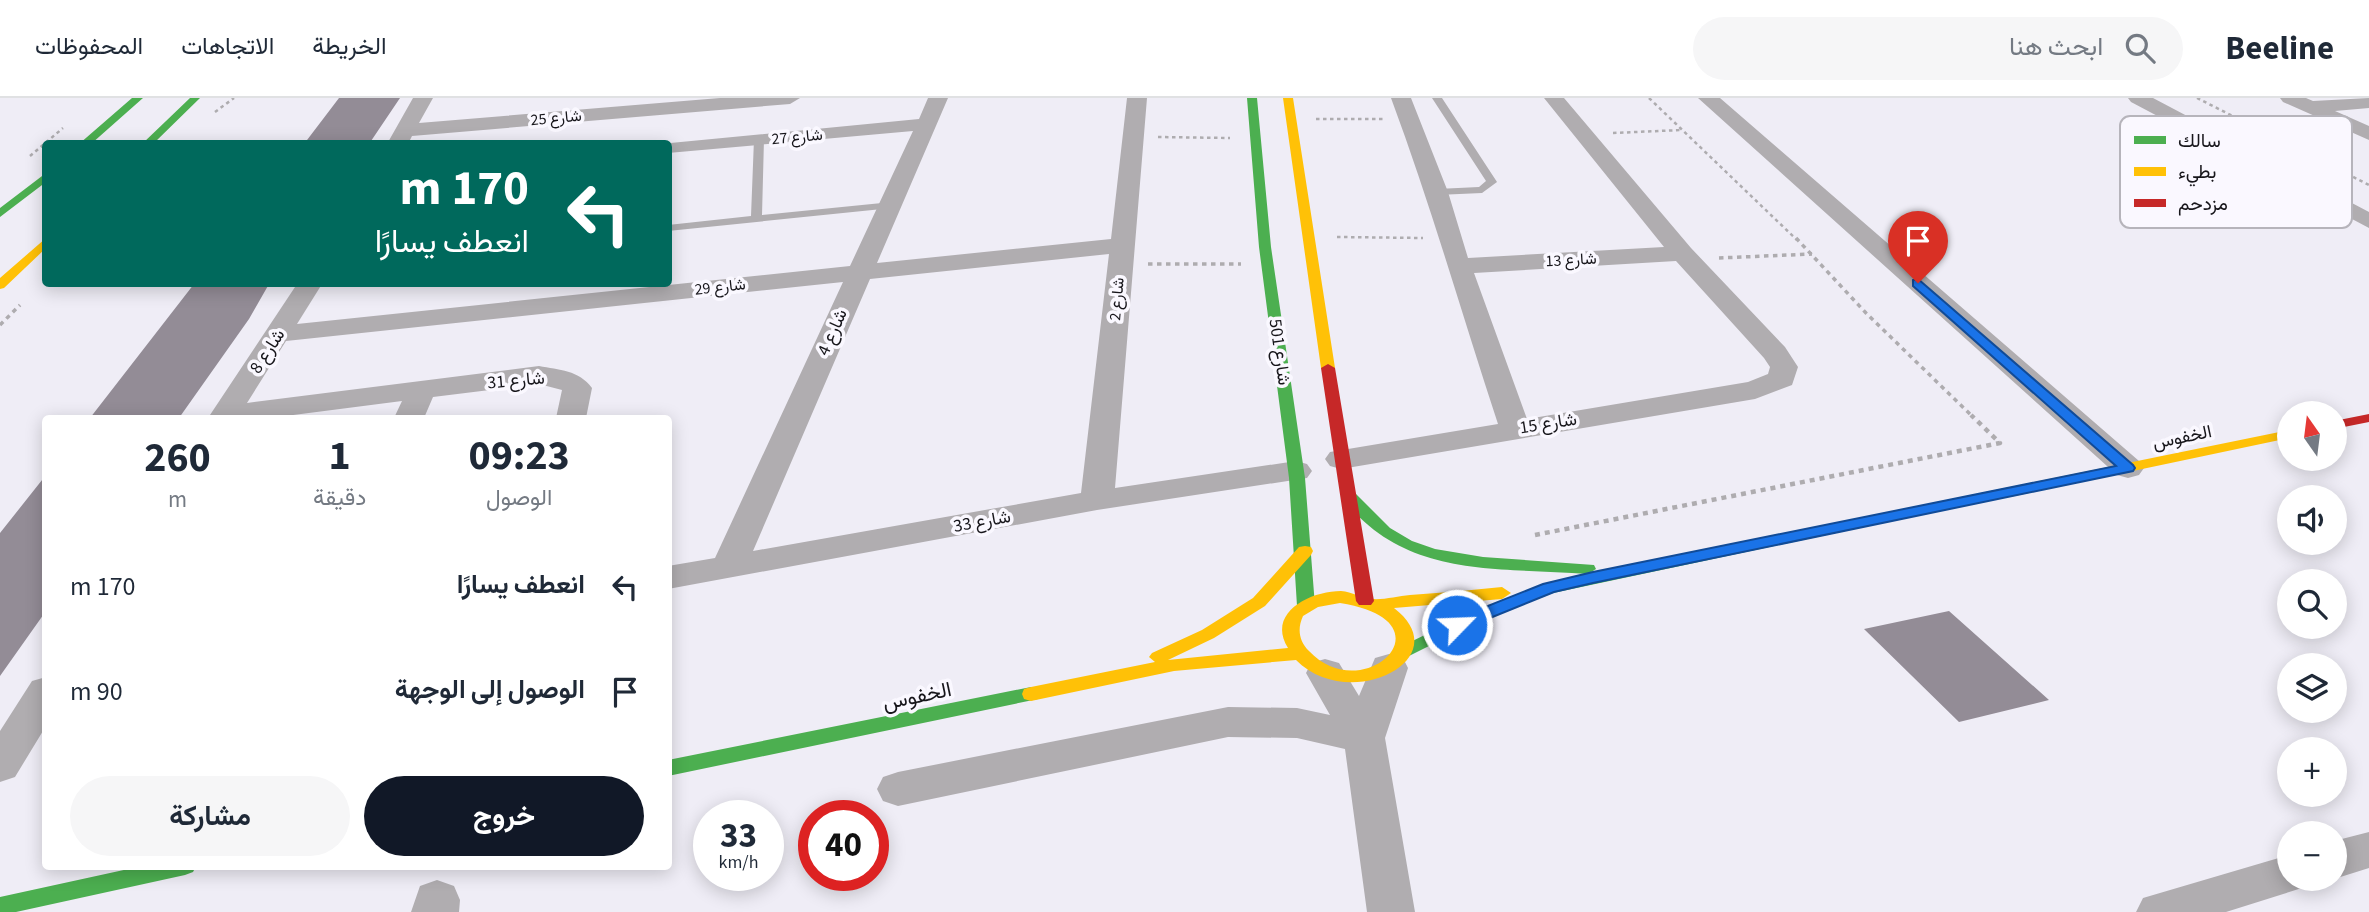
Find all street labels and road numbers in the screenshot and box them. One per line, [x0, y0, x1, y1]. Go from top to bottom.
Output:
street label: شارع 25 [530, 105, 583, 131]
street label: شارع 27 [771, 124, 824, 150]
street label: شارع 13 [1545, 248, 1597, 272]
street label: شارع 29 [693, 273, 747, 301]
street label: شارع 2 [1104, 277, 1130, 322]
street label: شارع 4 [811, 305, 854, 360]
street label: شارع 501 [1262, 317, 1297, 387]
street label: شارع 8 [244, 324, 291, 379]
street label: شارع 31 [486, 366, 546, 395]
street label: شارع 15 [1518, 407, 1579, 440]
street label: الخفوس [2150, 419, 2214, 456]
street label: شارع 33 [951, 504, 1013, 539]
street label: الخفوس [880, 674, 954, 718]

